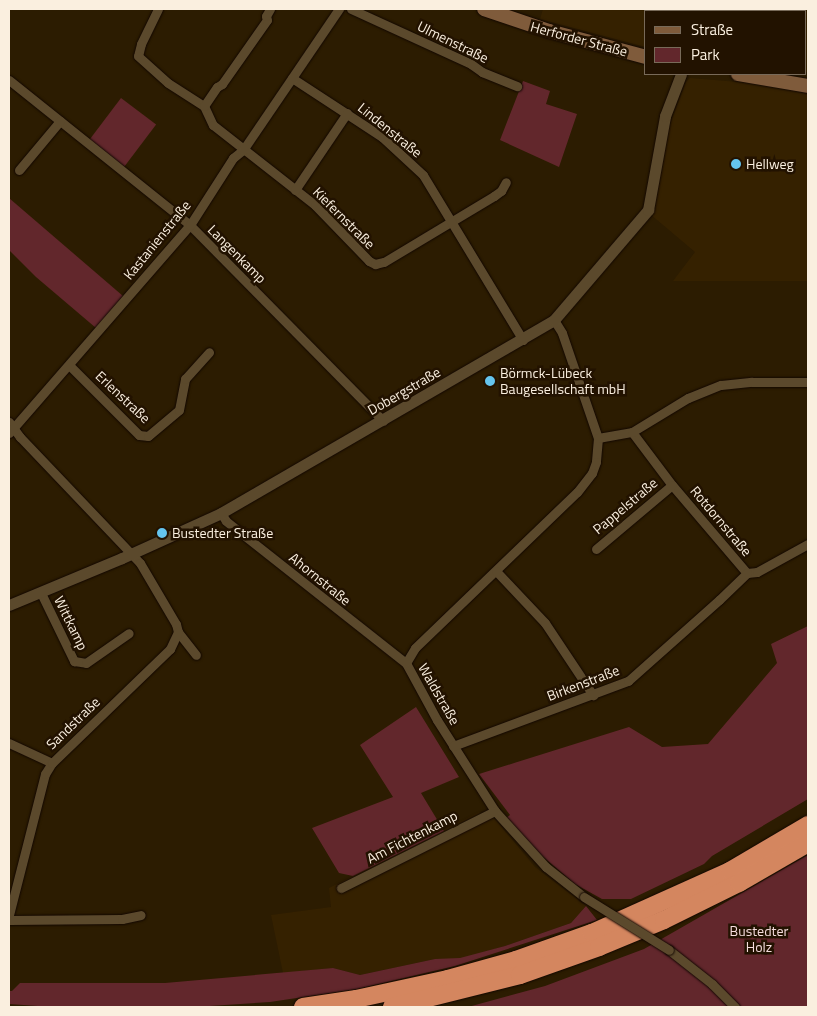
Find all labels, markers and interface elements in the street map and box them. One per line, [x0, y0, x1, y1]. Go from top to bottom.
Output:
legend [644, 10, 807, 75]
street label: Ulmenstraße [415, 18, 491, 66]
street label: Herforder Straße [529, 18, 629, 60]
text: Straße [691, 18, 733, 41]
text: Park [691, 43, 720, 66]
street label: Lindenstraße [355, 99, 425, 161]
place label: Hellweg [746, 156, 794, 172]
marker: Hellweg [730, 158, 742, 170]
street label: Kiefernstraße [310, 184, 378, 252]
street label: Kastanienstraße [120, 197, 194, 283]
street label: Langenkamp [204, 221, 270, 287]
street label: Dobergstraße [365, 363, 443, 419]
place label: Börmck-Lübeck Baugesellschaft mbH [500, 365, 626, 398]
street label: Erlenstraße [92, 367, 154, 427]
marker: Börmck-Lübeck Baugesellschaft mbH [484, 375, 496, 387]
street label: Pappelstraße [589, 474, 661, 538]
street label: Rotdornstraße [687, 483, 755, 559]
place label: Bustedter Straße [172, 525, 273, 541]
marker: Bustedter Straße [156, 527, 168, 539]
street label: Ahornstraße [286, 549, 354, 609]
street label: Wittkamp [51, 593, 91, 653]
street label: Waldstraße [415, 660, 463, 728]
street label: Birkenstraße [544, 662, 622, 704]
street label: Sandstraße [43, 693, 103, 753]
street label: Am Fichtenkamp [364, 807, 460, 867]
park label: Bustedter Holz [730, 923, 788, 956]

